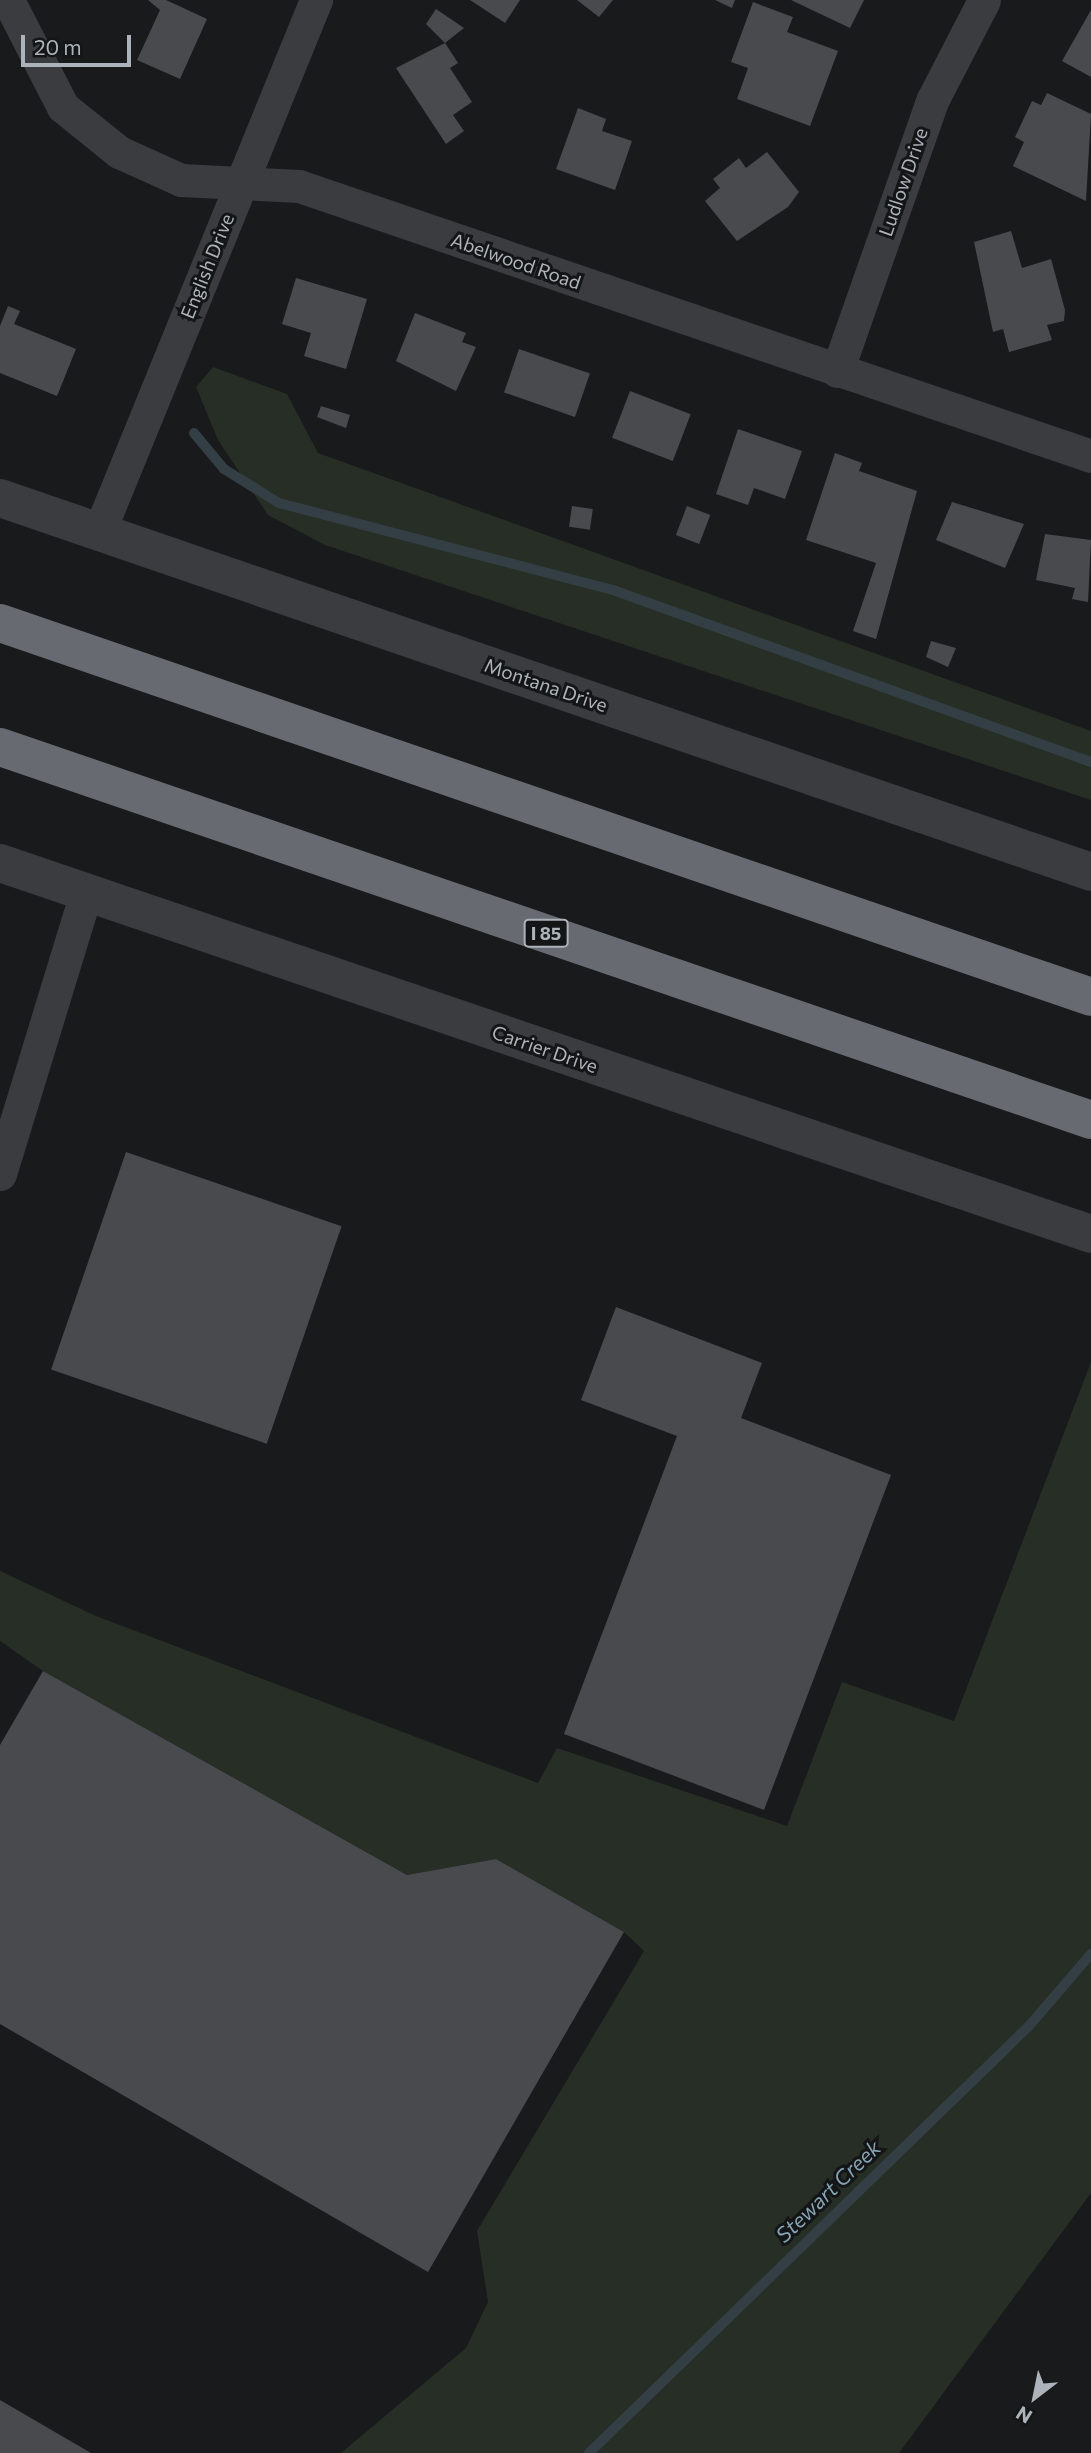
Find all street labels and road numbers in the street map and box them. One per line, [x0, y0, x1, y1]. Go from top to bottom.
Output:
street label: Ludlow Drive [874, 125, 932, 239]
street label: English Drive [176, 210, 238, 322]
street label: Abelwood Road [448, 228, 584, 294]
street label: Montana Drive [482, 653, 610, 717]
road number: I 85 [523, 918, 569, 948]
street label: Carrier Drive [489, 1020, 601, 1078]

